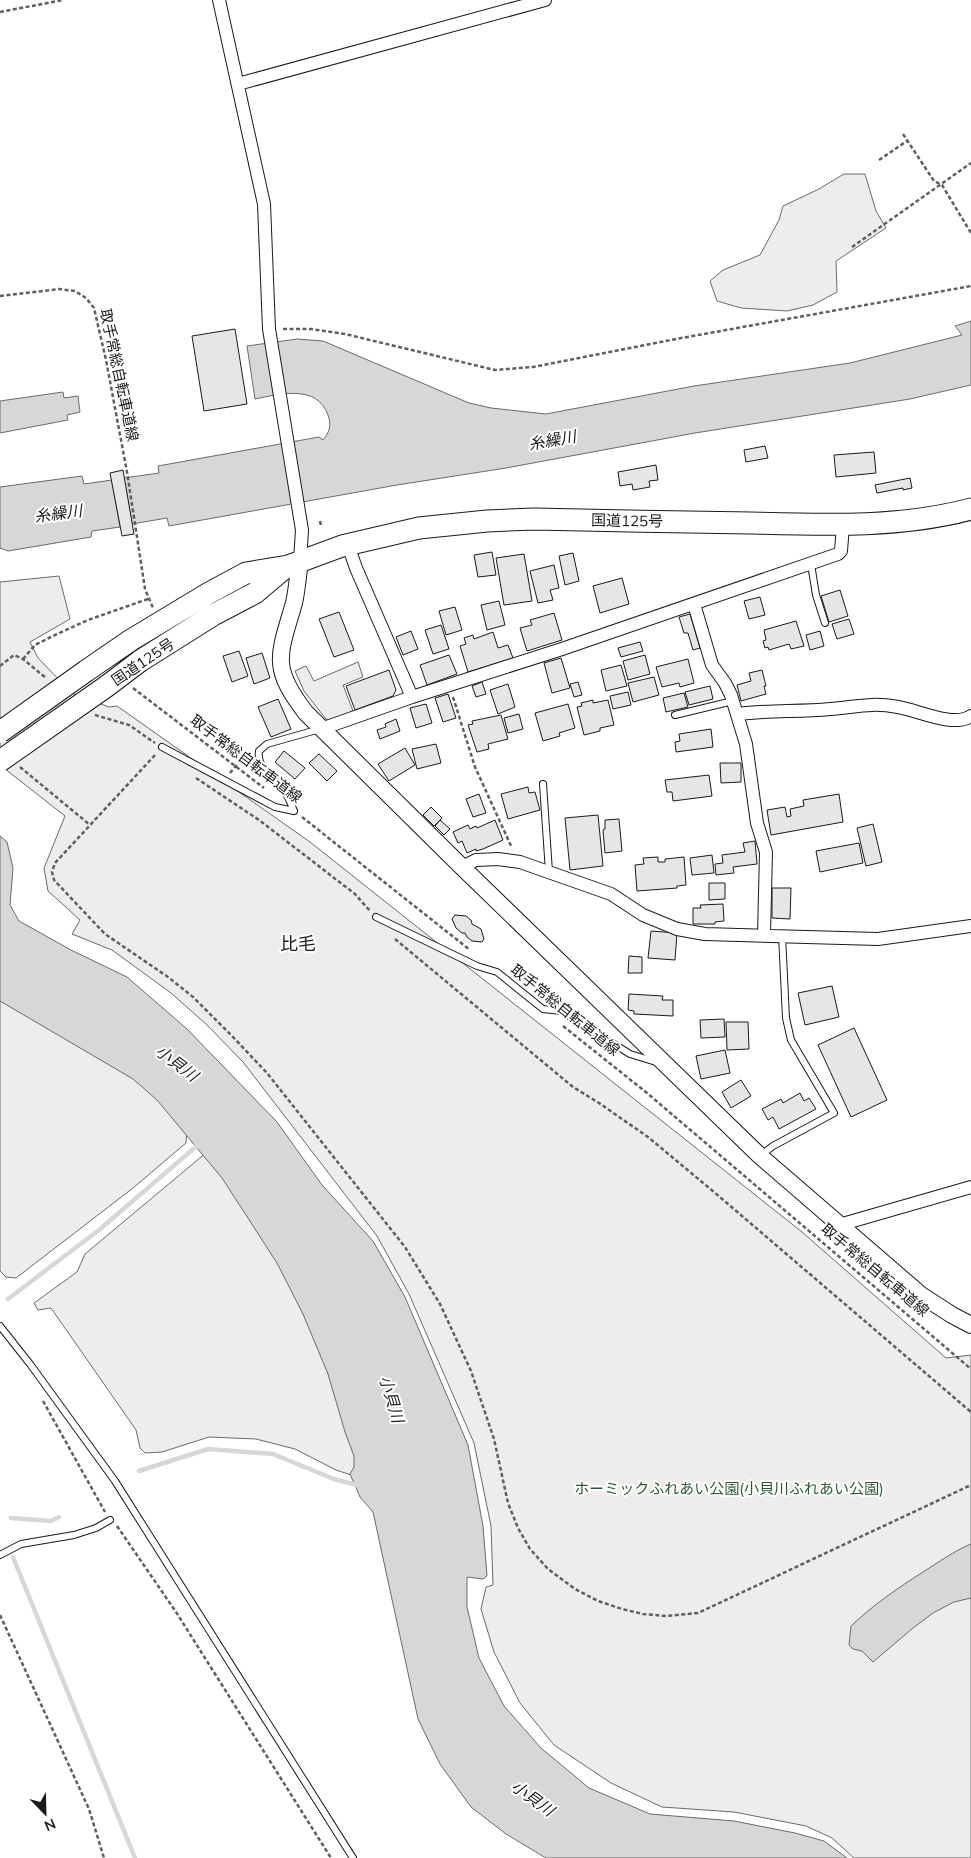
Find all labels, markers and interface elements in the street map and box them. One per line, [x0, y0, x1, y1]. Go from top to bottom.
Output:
street label: 取手常総自転車道線 [96, 307, 143, 443]
water label: 糸繰川 [527, 426, 579, 454]
water label: 糸繰川 [33, 500, 85, 526]
street label: 国道125号 [591, 510, 663, 531]
street label: 国道125号 [108, 634, 178, 690]
street label: 取手常総自転車道線 [187, 710, 306, 807]
district label: 比毛 [280, 932, 316, 955]
street label: 取手常総自転車道線 [507, 960, 624, 1059]
water label: 小貝川 [152, 1041, 204, 1087]
street label: 取手常総自転車道線 [818, 1219, 933, 1320]
water label: 小貝川 [375, 1373, 409, 1427]
park label: ホーミックふれあい公園(小貝川ふれあい公園) [574, 1479, 884, 1498]
water label: 小貝川 [508, 1776, 560, 1821]
north arrow [20, 1788, 70, 1838]
text: N [42, 1815, 58, 1835]

